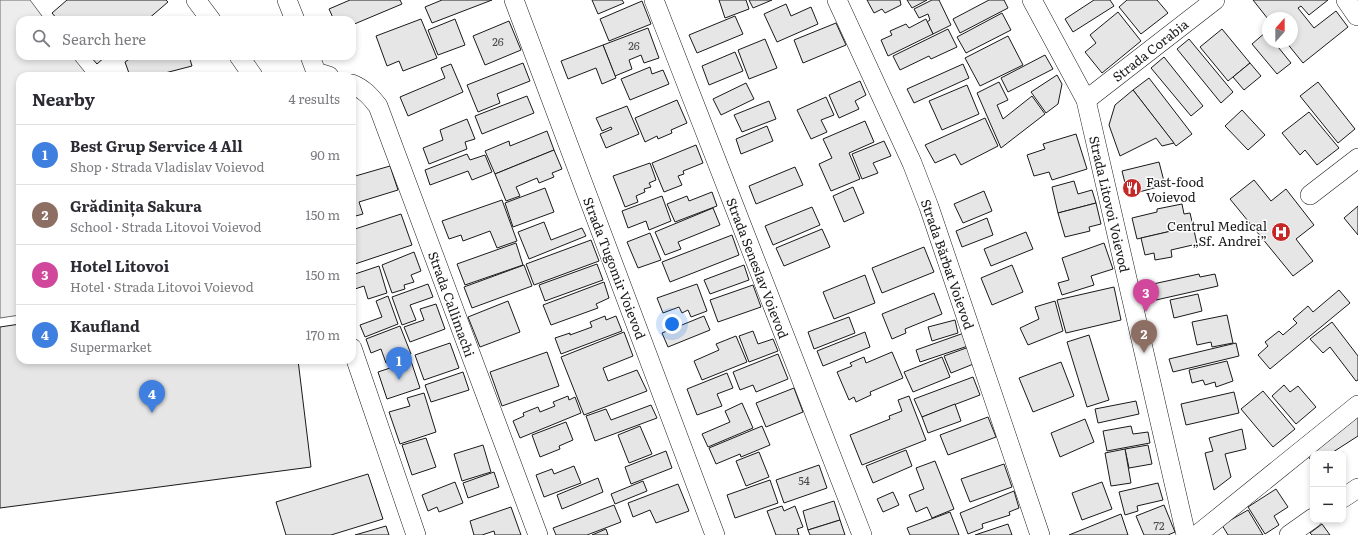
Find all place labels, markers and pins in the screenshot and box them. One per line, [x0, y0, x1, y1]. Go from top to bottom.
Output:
place label: Fast-food Voievod [1146, 172, 1204, 206]
restaurant icon: Fast-food Voievod [1121, 177, 1143, 199]
place label: Centrul Medical „Sf. Andrei” [1167, 216, 1268, 250]
hospital icon: Centrul Medical „Sf. Andrei” [1270, 221, 1292, 243]
pin: 3 [1133, 279, 1159, 312]
pin: 2 [1131, 320, 1157, 353]
pin: 1 [386, 347, 412, 380]
pin: 4 [139, 380, 165, 413]

